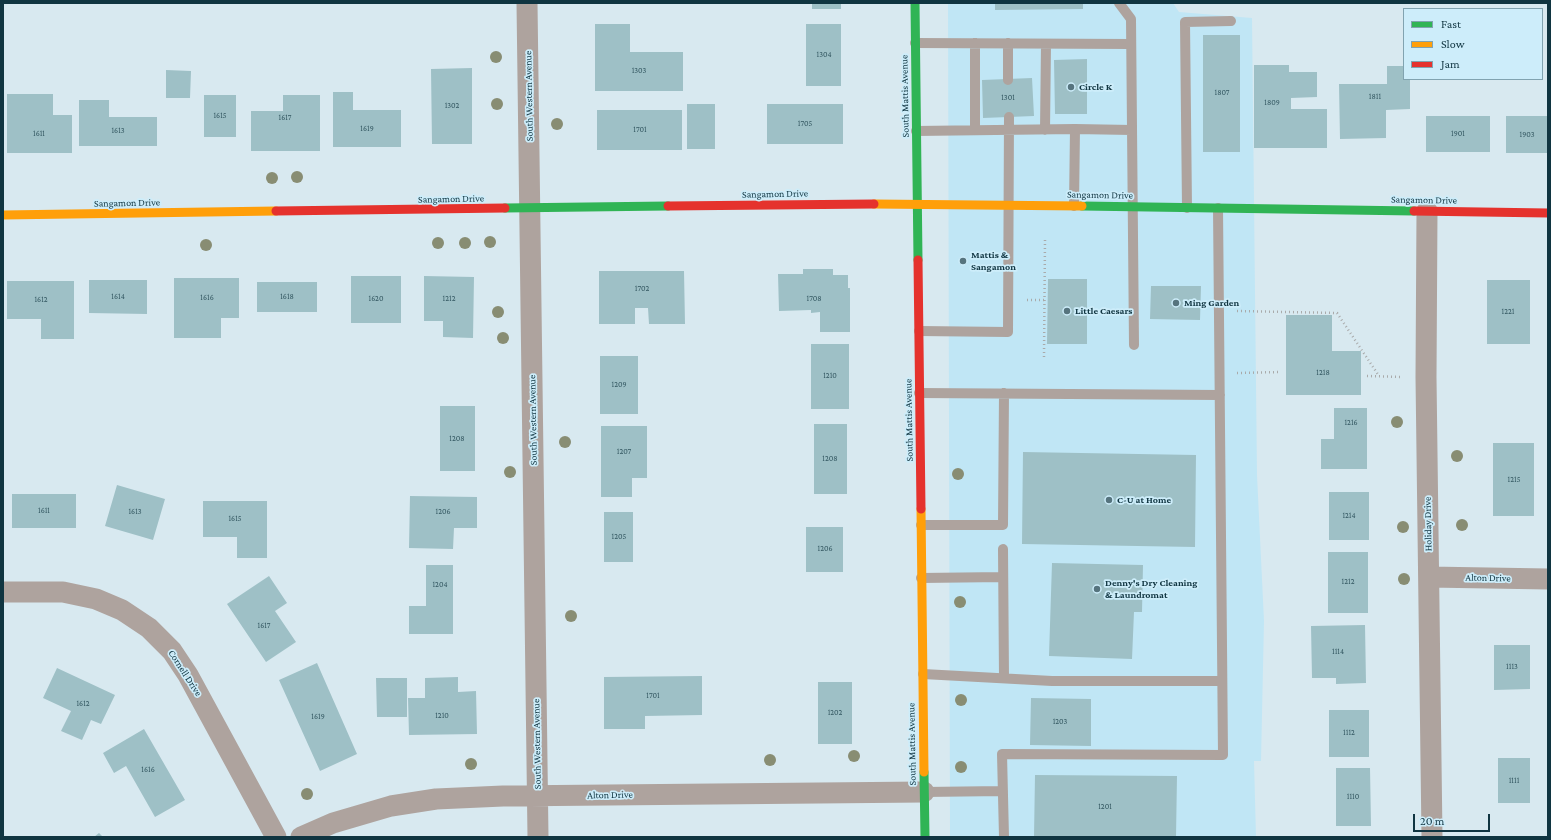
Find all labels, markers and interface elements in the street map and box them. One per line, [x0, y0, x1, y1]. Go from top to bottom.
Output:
legend [1403, 8, 1543, 80]
text: Fast [1441, 17, 1461, 31]
text: Slow [1441, 37, 1465, 51]
house number: 1304 [816, 50, 832, 60]
street label: South Western Avenue [522, 51, 536, 141]
street label: South Mattis Avenue [898, 54, 912, 138]
text: Jam [1441, 57, 1460, 71]
house number: 1303 [632, 66, 646, 76]
place label: Circle K [1079, 81, 1112, 93]
marker: Circle K [1066, 82, 1076, 92]
house number: 1807 [1215, 88, 1229, 98]
house number: 1811 [1369, 92, 1381, 102]
house number: 1301 [1001, 93, 1015, 103]
house number: 1809 [1264, 98, 1280, 108]
house number: 1302 [445, 101, 459, 111]
house number: 1615 [213, 111, 227, 121]
house number: 1617 [278, 113, 292, 123]
house number: 1705 [798, 119, 812, 129]
house number: 1619 [360, 124, 374, 134]
house number: 1701 [633, 125, 647, 135]
house number: 1613 [111, 126, 125, 136]
house number: 1611 [33, 129, 45, 139]
house number: 1901 [1451, 129, 1465, 139]
house number: 1903 [1520, 130, 1534, 140]
street label: Sangamon Drive [742, 187, 808, 201]
street label: Sangamon Drive [1067, 188, 1133, 202]
street label: Sangamon Drive [418, 192, 484, 206]
street label: Sangamon Drive [1391, 193, 1457, 207]
street label: Sangamon Drive [94, 196, 160, 210]
place label: Mattis & Sangamon [971, 249, 1016, 272]
marker: Mattis & Sangamon [958, 256, 968, 266]
house number: 1702 [635, 284, 649, 294]
house number: 1614 [111, 292, 125, 302]
house number: 1618 [280, 292, 294, 302]
house number: 1616 [200, 293, 214, 303]
house number: 1620 [369, 294, 383, 304]
house number: 1212 [443, 294, 455, 304]
house number: 1708 [806, 294, 822, 304]
house number: 1612 [34, 295, 48, 305]
place label: Ming Garden [1184, 297, 1239, 309]
marker: Ming Garden [1171, 298, 1181, 308]
place label: Little Caesars [1075, 305, 1132, 317]
marker: Little Caesars [1062, 306, 1072, 316]
house number: 1221 [1502, 307, 1514, 317]
house number: 1218 [1316, 368, 1330, 378]
house number: 1210 [823, 371, 837, 381]
street label: South Western Avenue [526, 375, 540, 465]
street label: South Mattis Avenue [902, 378, 916, 462]
house number: 1209 [611, 380, 627, 390]
house number: 1216 [1344, 418, 1358, 428]
house number: 1208 [449, 434, 465, 444]
house number: 1207 [617, 447, 631, 457]
house number: 1208 [822, 454, 838, 464]
house number: 1215 [1508, 475, 1520, 485]
place label: C-U at Home [1117, 494, 1171, 506]
marker: C-U at Home [1104, 495, 1114, 505]
street label: Holiday Drive [1422, 496, 1434, 552]
house number: 1611 [38, 506, 50, 516]
house number: 1613 [128, 507, 142, 517]
house number: 1206 [435, 507, 451, 517]
house number: 1214 [1342, 511, 1356, 521]
house number: 1615 [228, 514, 242, 524]
house number: 1205 [612, 532, 626, 542]
house number: 1206 [817, 544, 833, 554]
street label: Alton Drive [1465, 572, 1511, 584]
place label: Denny's Dry Cleaning & Laundromat [1105, 577, 1197, 600]
house number: 1212 [1342, 577, 1354, 587]
house number: 1204 [432, 580, 448, 590]
marker: Denny's Dry Cleaning & Laundromat [1092, 584, 1102, 594]
house number: 1617 [257, 621, 271, 631]
house number: 1114 [1332, 647, 1344, 657]
street label: Cornell Drive [166, 648, 204, 698]
house number: 1113 [1506, 662, 1518, 672]
house number: 1701 [646, 691, 660, 701]
house number: 1612 [76, 699, 90, 709]
street label: South Western Avenue [530, 699, 544, 789]
street label: South Mattis Avenue [905, 702, 919, 786]
house number: 1202 [828, 708, 842, 718]
house number: 1210 [435, 711, 449, 721]
house number: 1619 [311, 712, 325, 722]
house number: 1203 [1053, 717, 1067, 727]
house number: 1112 [1343, 728, 1355, 738]
house number: 1616 [141, 765, 155, 775]
house number: 1111 [1509, 776, 1519, 786]
street label: Alton Drive [587, 789, 633, 801]
house number: 1110 [1347, 792, 1359, 802]
house number: 1201 [1098, 802, 1112, 812]
scale bar [1415, 806, 1492, 832]
text: 20 m [1420, 814, 1444, 828]

